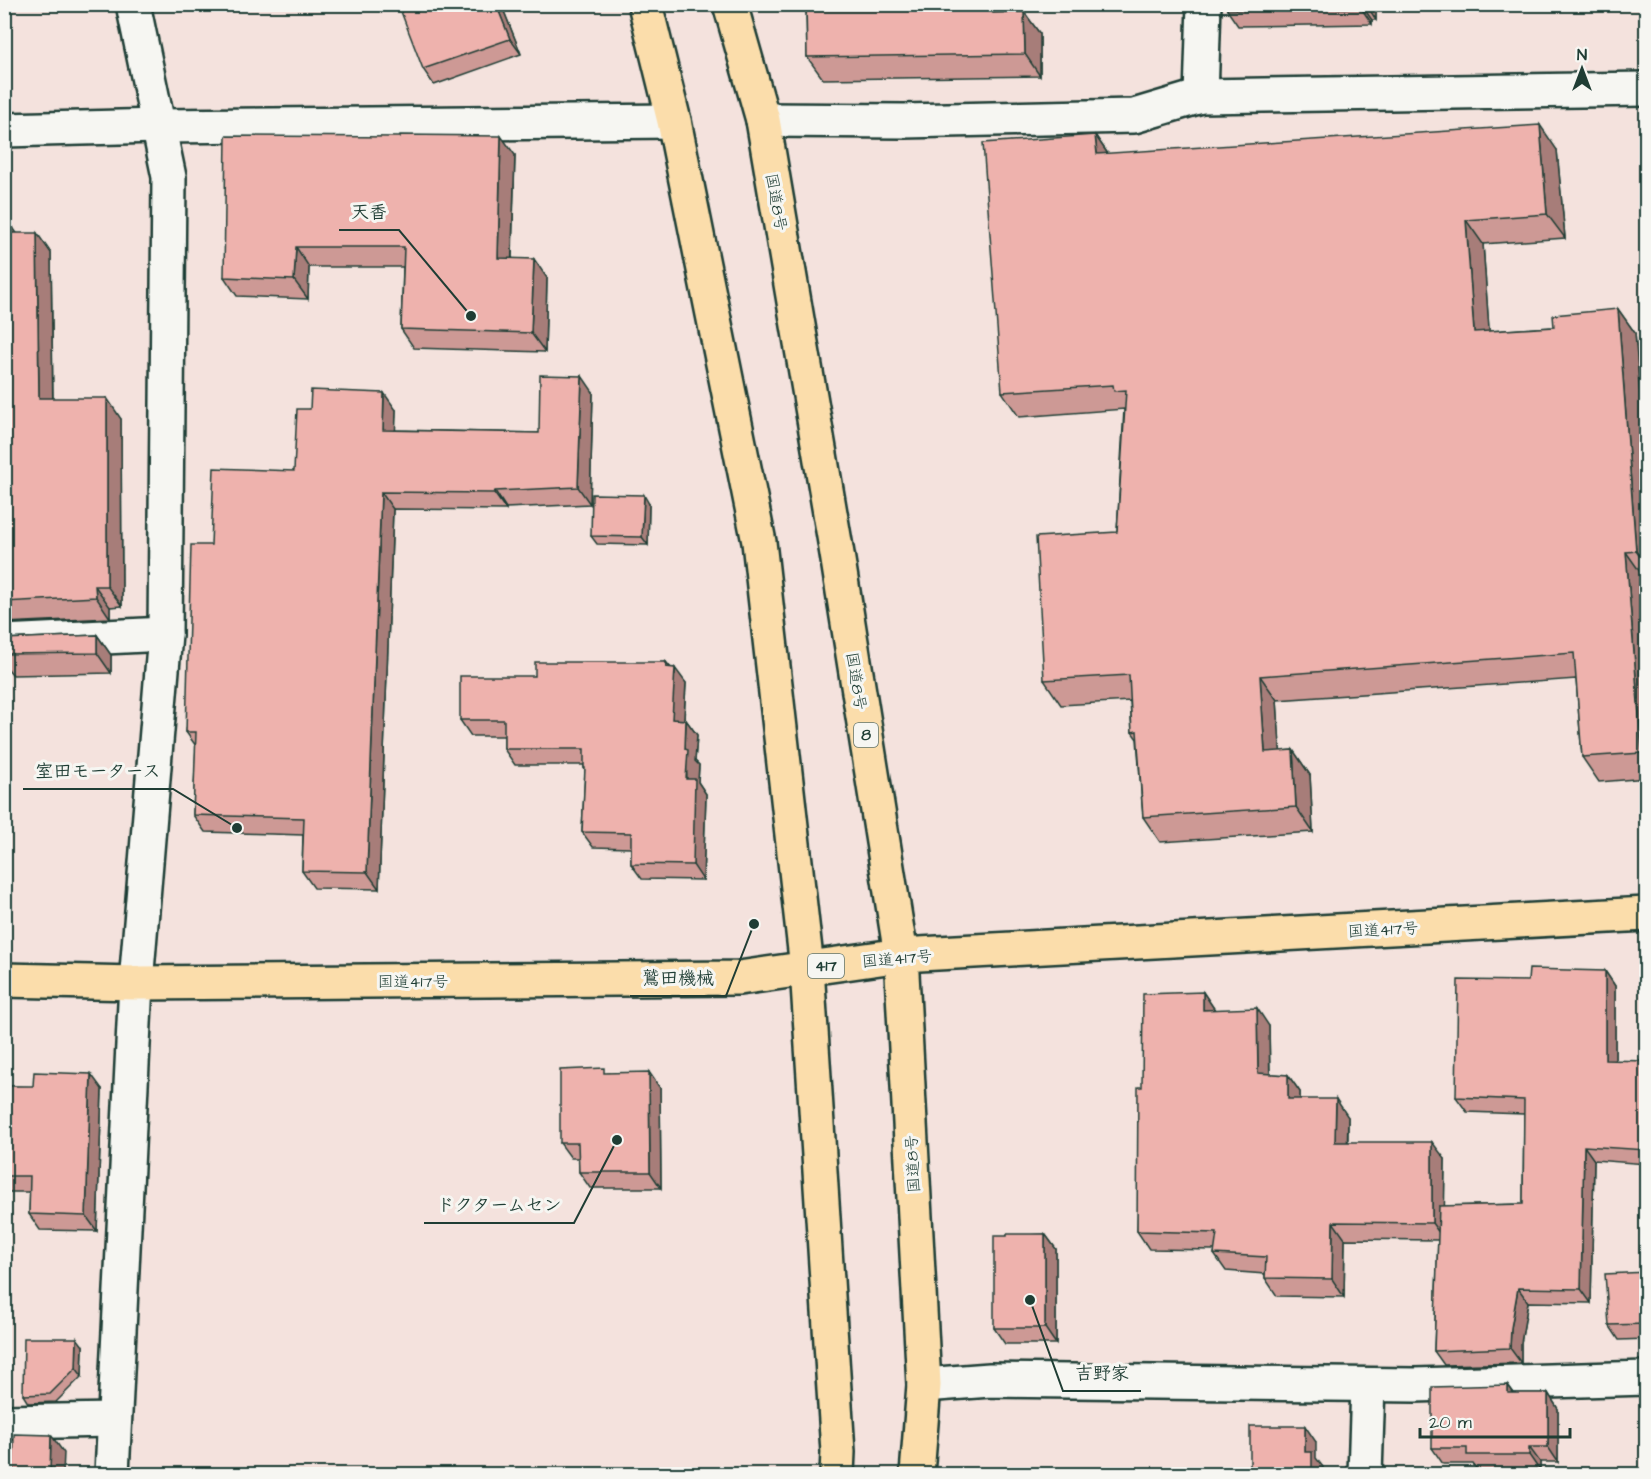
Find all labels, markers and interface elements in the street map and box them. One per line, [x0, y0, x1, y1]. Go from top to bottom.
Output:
north arrow [1552, 39, 1612, 99]
text: N [1577, 44, 1587, 66]
street label: 国道8号 [760, 172, 792, 233]
callout: 天香 [339, 194, 399, 230]
text: 天香 [351, 200, 387, 225]
street label: 国道8号 [841, 651, 871, 712]
road number: 8 [854, 723, 878, 747]
callout: 室田モータース [23, 753, 173, 789]
text: 室田モータース [36, 759, 160, 784]
street label: 国道417号 [1347, 917, 1419, 943]
street label: 国道417号 [861, 945, 933, 973]
road number: 417 [808, 954, 844, 978]
callout: 鷲田機械 [630, 960, 726, 996]
text: 鷲田機械 [642, 966, 714, 991]
street label: 国道417号 [378, 971, 448, 993]
street label: 国道8号 [900, 1134, 926, 1194]
callout: ドクタームセン [424, 1187, 574, 1223]
text: ドクタームセン [437, 1193, 561, 1218]
callout: 吉野家 [1063, 1355, 1141, 1391]
text: 吉野家 [1075, 1361, 1129, 1386]
scale bar [1420, 1401, 1570, 1439]
text: 20 m [1429, 1410, 1472, 1435]

